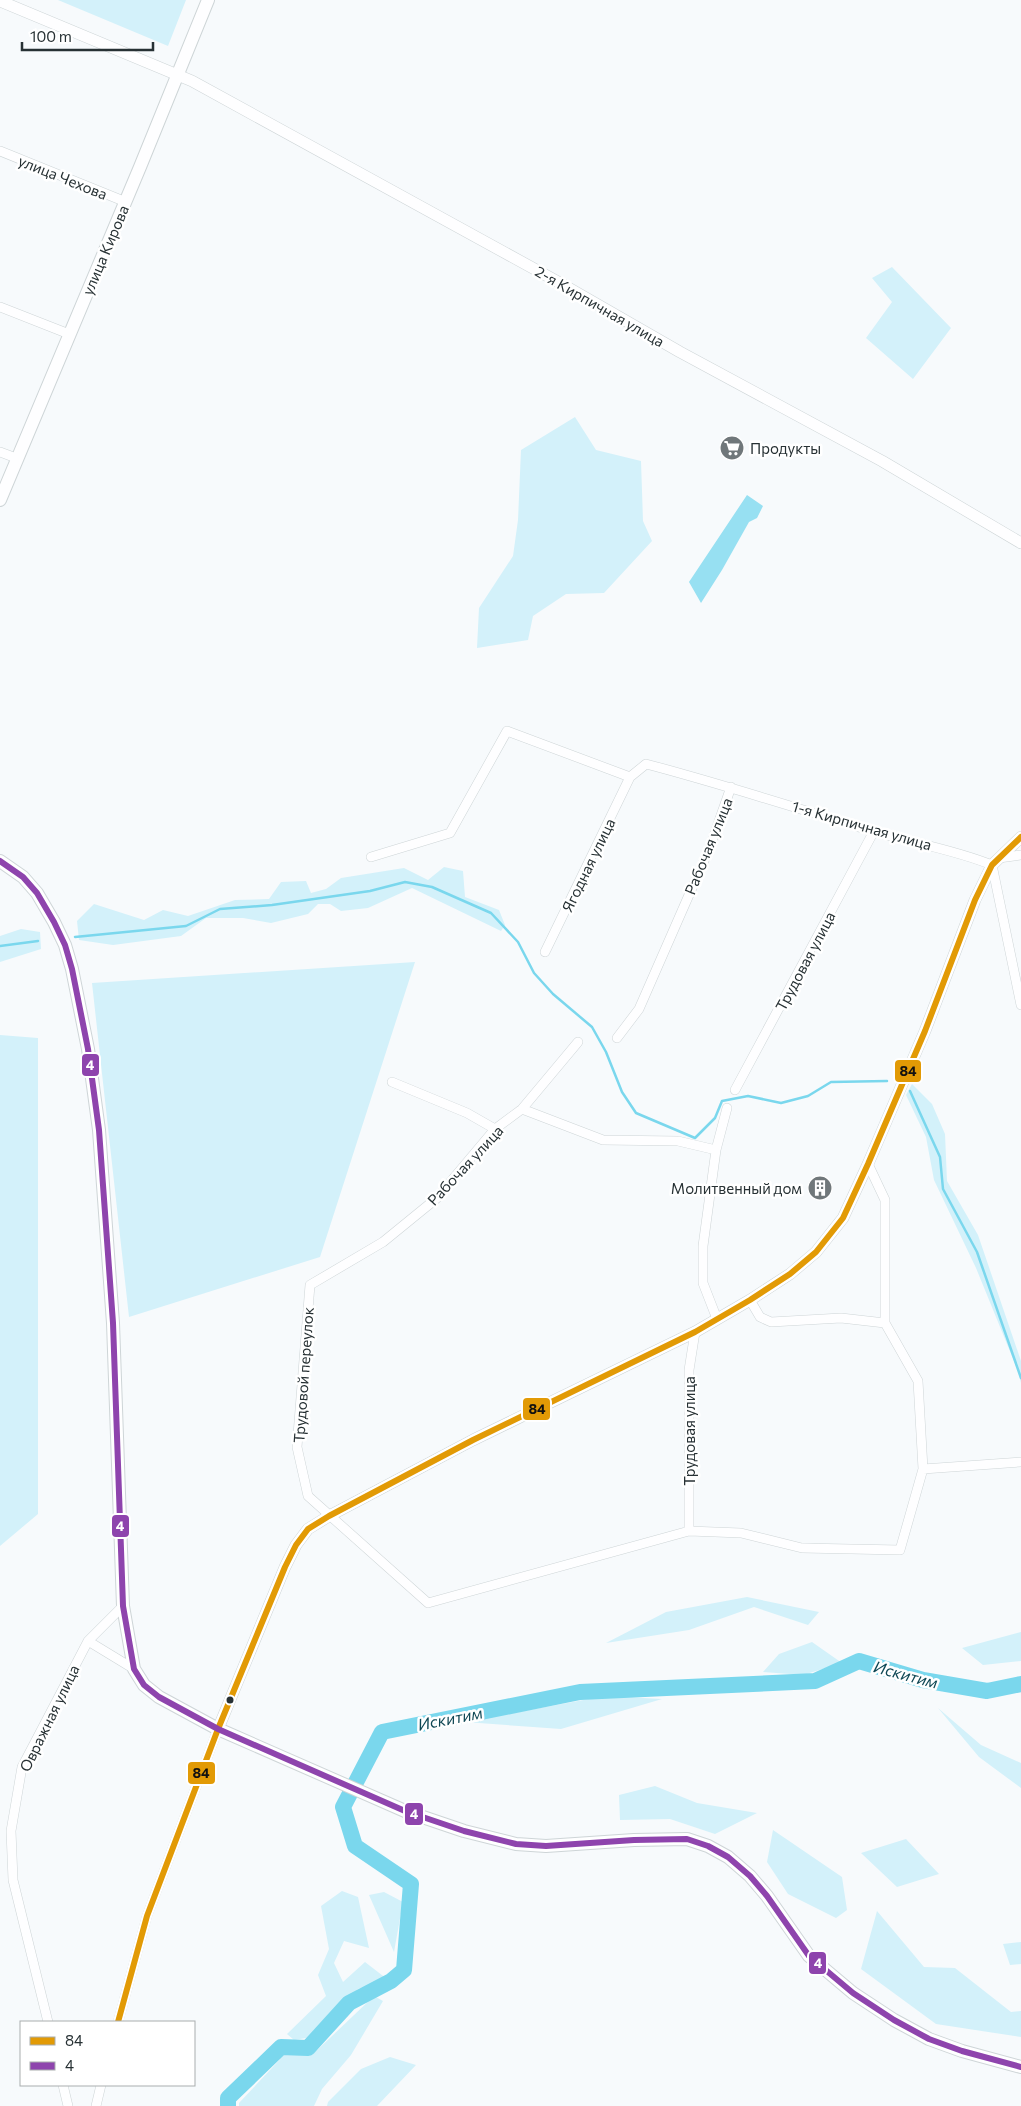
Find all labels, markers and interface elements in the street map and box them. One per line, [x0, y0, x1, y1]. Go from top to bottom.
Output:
scale bar [22, 20, 154, 52]
text: 100 m [30, 27, 72, 45]
street label: улица Чехова [16, 151, 110, 203]
street label: улица Кирова [78, 202, 132, 298]
street label: 2-я Кирпичная улица [532, 262, 668, 350]
supermarket icon: Продукты [719, 435, 745, 461]
place label: Продукты [750, 439, 821, 457]
street label: Рабочая улица [680, 795, 736, 897]
street label: 1-я Кирпичная улица [790, 796, 934, 854]
street label: Ягодная улица [557, 815, 619, 915]
street label: Трудовая улица [771, 908, 839, 1014]
line badge: 4 [81, 1053, 100, 1077]
text: 4 [86, 1056, 95, 1073]
line badge: 84 [894, 1059, 922, 1083]
text: 84 [899, 1062, 917, 1079]
street label: Рабочая улица [423, 1121, 507, 1209]
building icon: Молитвенный дом [807, 1175, 833, 1201]
place label: Молитвенный дом [671, 1179, 802, 1197]
street label: Трудовой переулок [289, 1306, 317, 1444]
street label: Трудовая улица [680, 1376, 698, 1486]
line badge: 84 [522, 1397, 551, 1421]
text: 84 [528, 1400, 546, 1417]
line badge: 4 [111, 1514, 130, 1538]
text: 4 [116, 1517, 125, 1534]
water label: Искитим [872, 1656, 940, 1692]
street label: Овражная улица [15, 1662, 83, 1774]
unlabelled marker [225, 1695, 235, 1705]
water label: Искитим [416, 1702, 484, 1734]
line badge: 84 [187, 1761, 216, 1785]
text: 84 [192, 1764, 210, 1781]
line badge: 4 [404, 1802, 424, 1826]
text: 4 [410, 1805, 419, 1822]
line badge: 4 [808, 1951, 827, 1975]
text: 4 [814, 1954, 823, 1971]
legend [20, 2021, 195, 2086]
text: 84 [65, 2031, 83, 2049]
text: 4 [65, 2056, 74, 2074]

